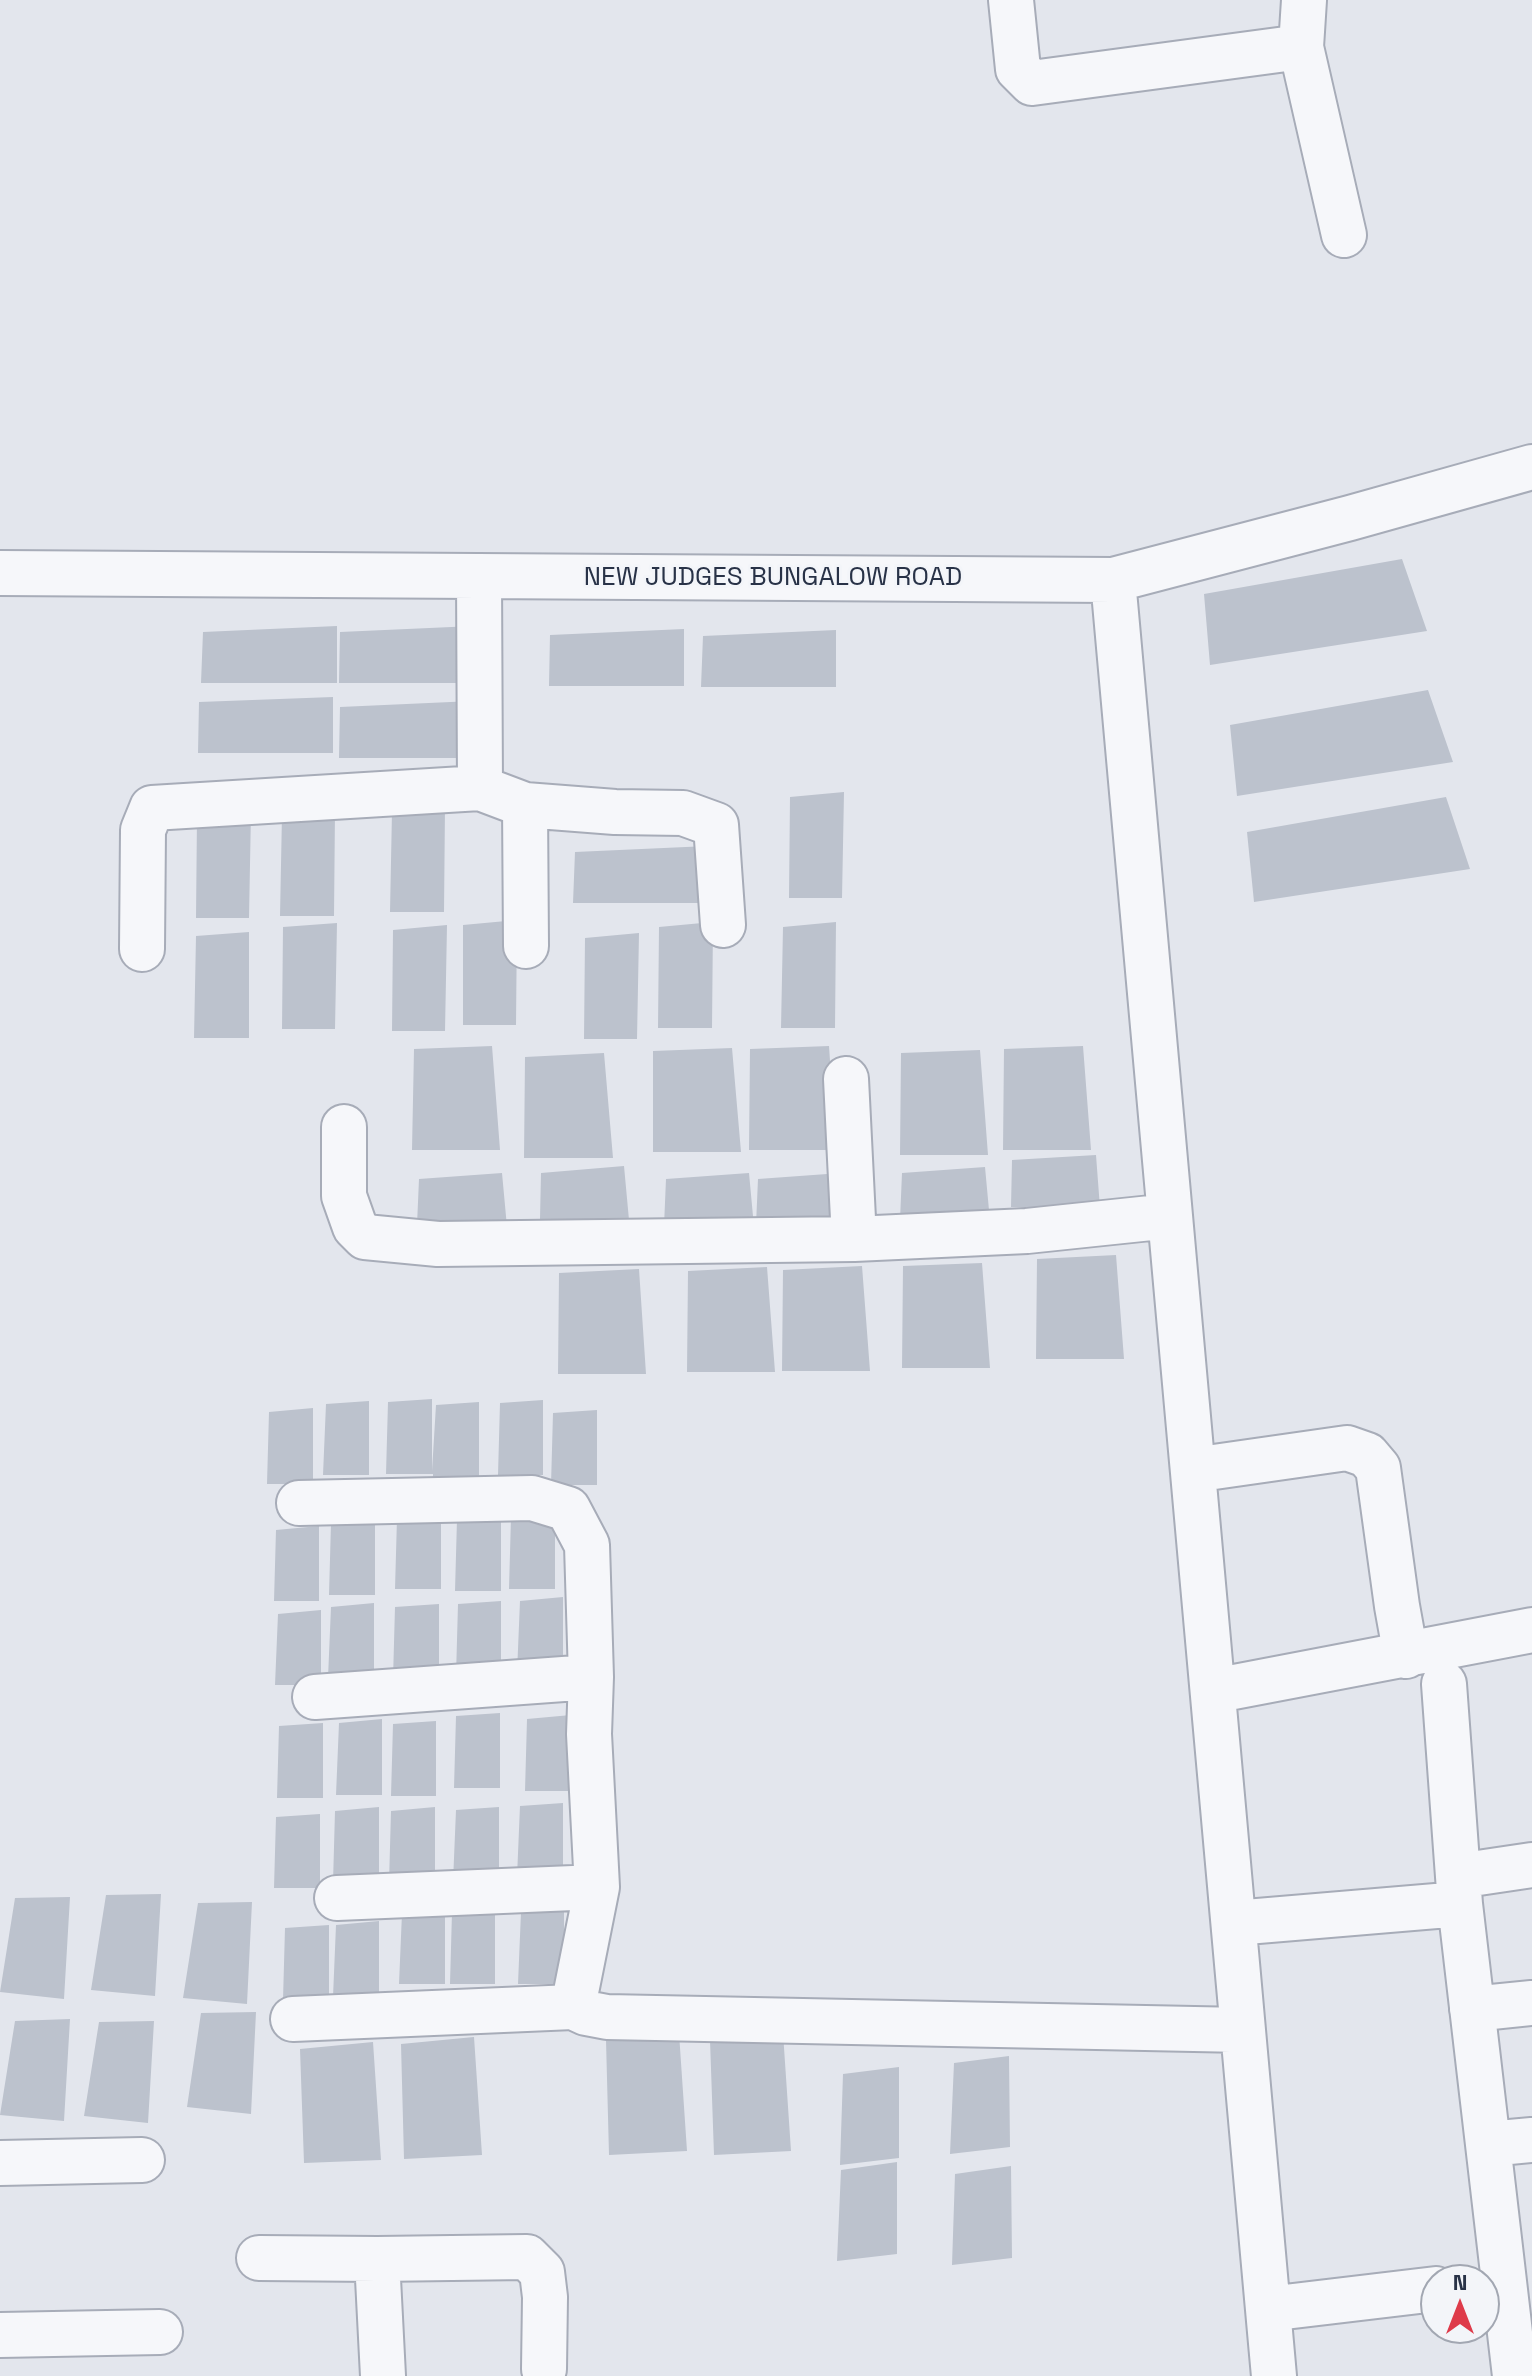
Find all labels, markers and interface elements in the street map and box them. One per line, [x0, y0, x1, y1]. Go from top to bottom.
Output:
street label: NEW JUDGES BUNGALOW ROAD [584, 562, 962, 594]
north arrow [1420, 2264, 1500, 2344]
text: N [1453, 2268, 1467, 2296]

